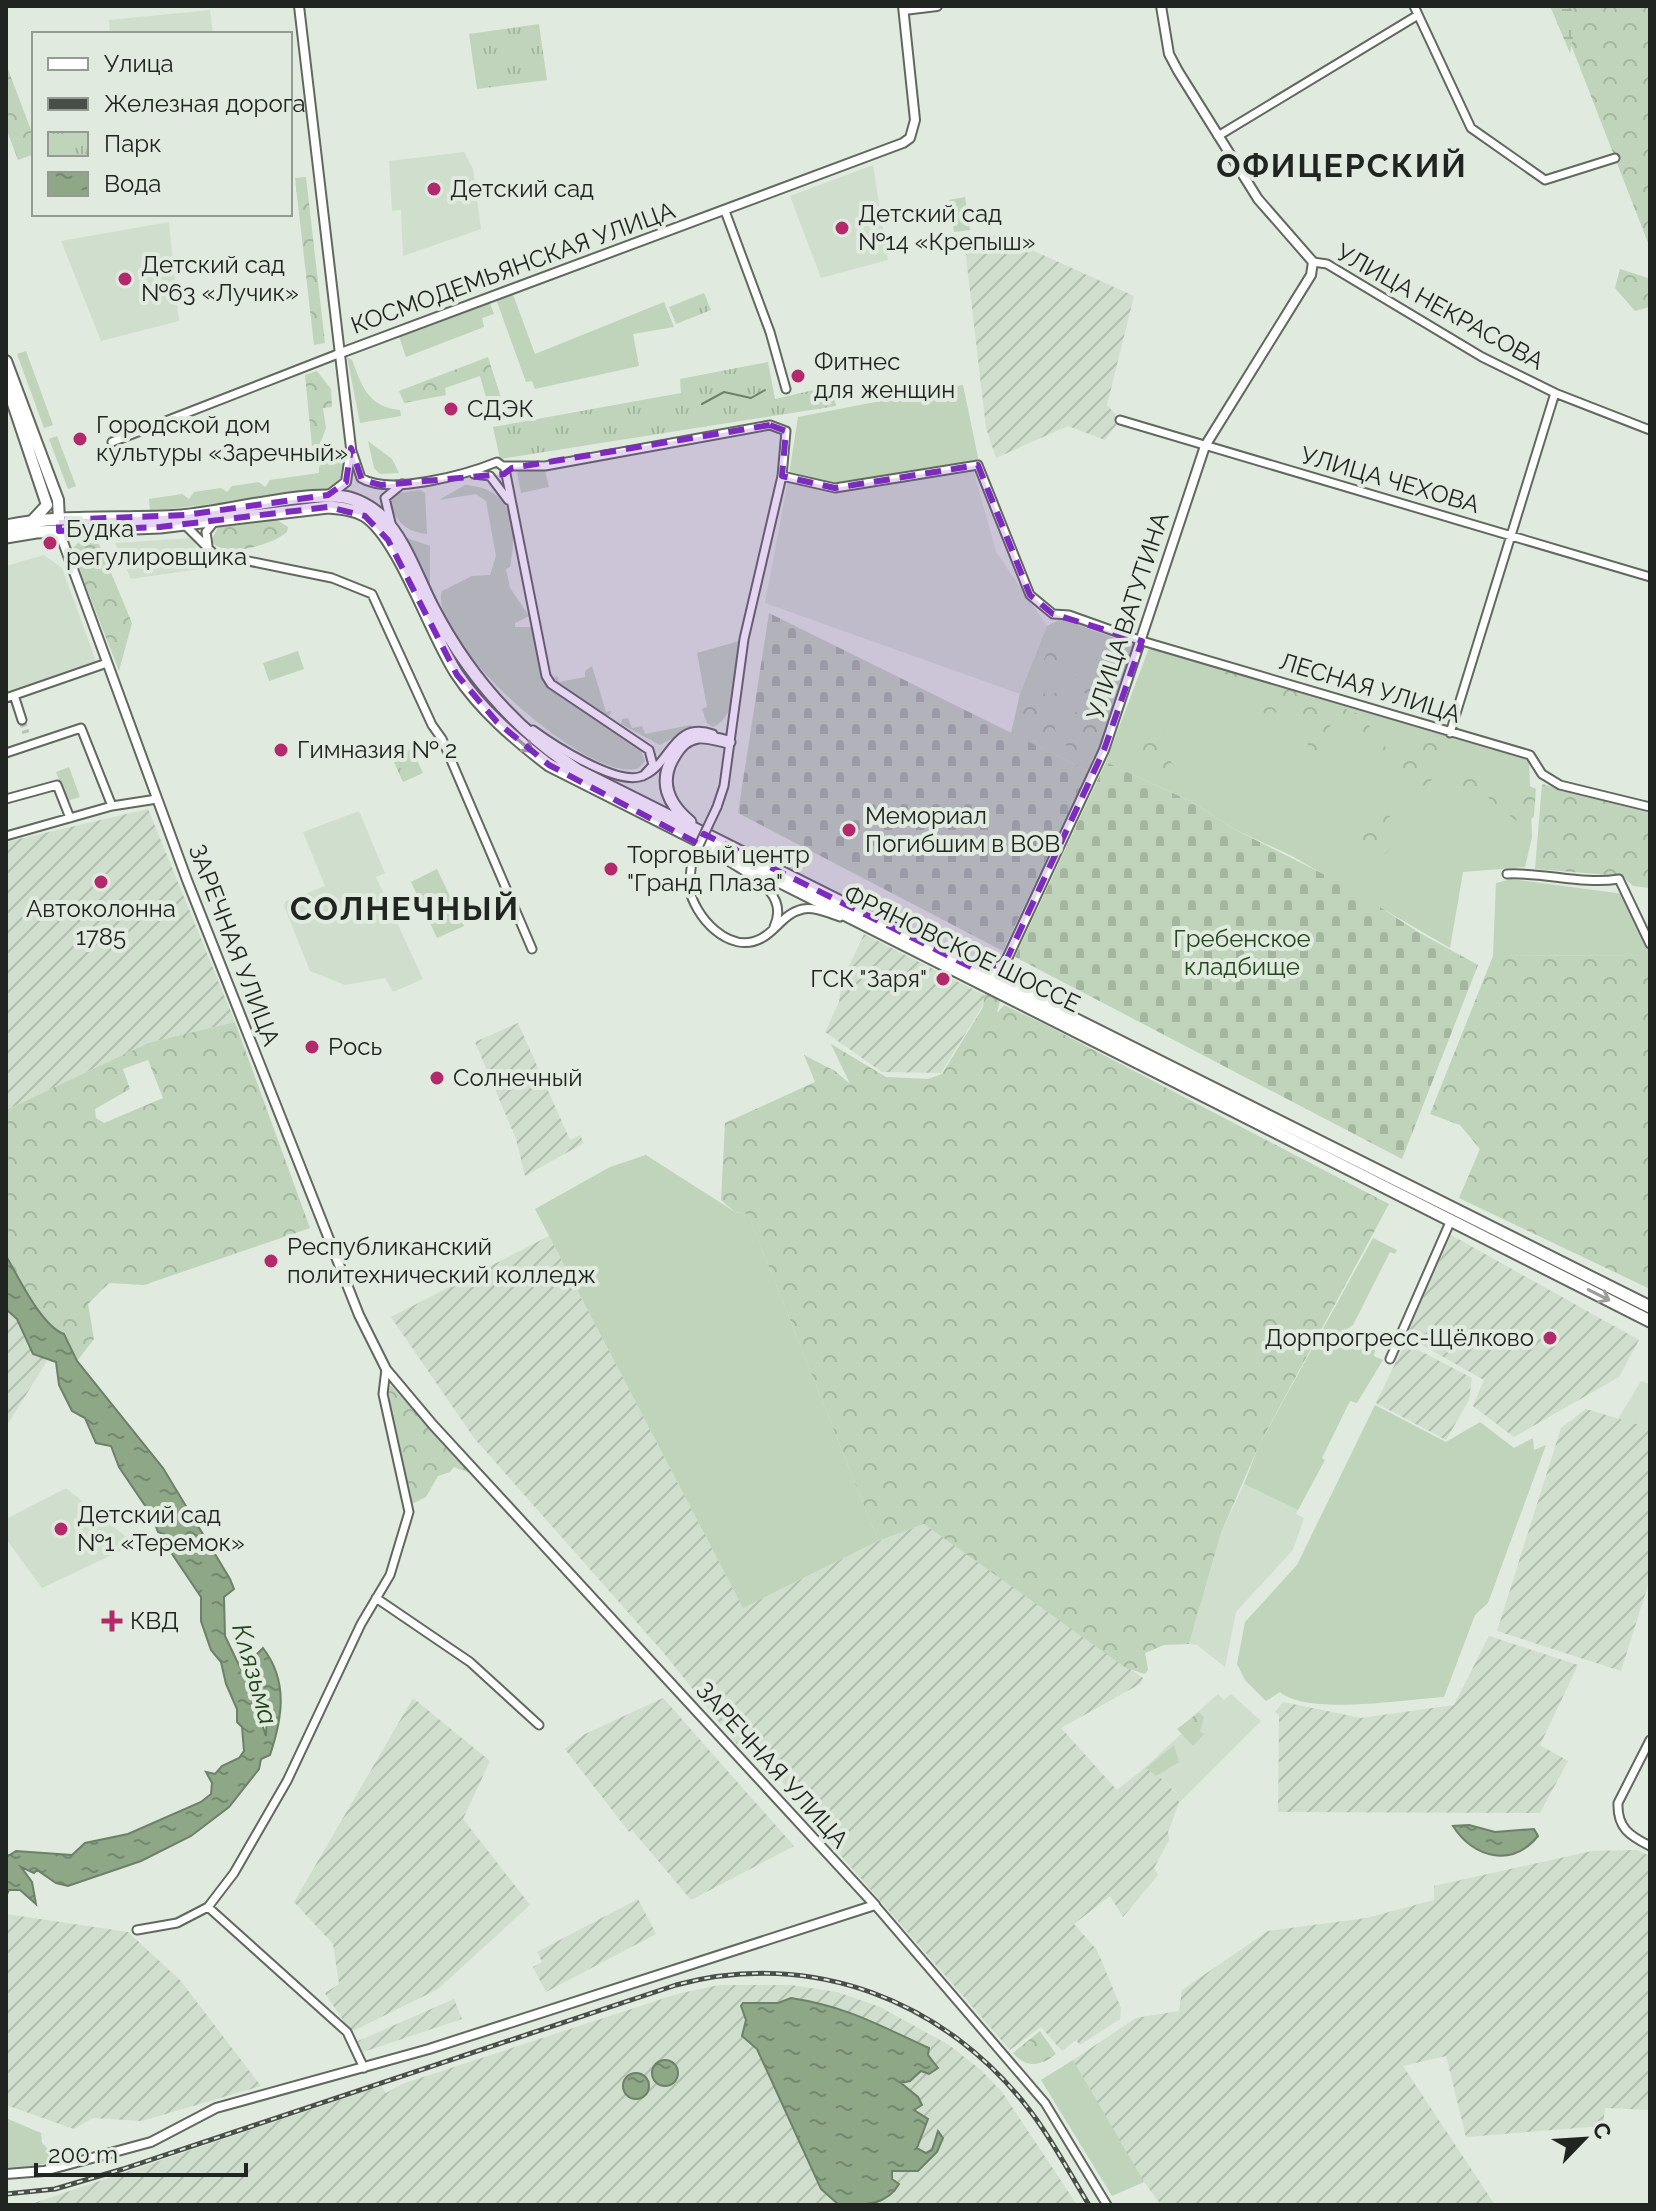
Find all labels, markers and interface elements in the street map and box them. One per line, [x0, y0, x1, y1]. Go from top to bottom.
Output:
legend [32, 32, 292, 216]
text: Улица [104, 49, 174, 78]
text: Железная дорога [104, 89, 305, 118]
text: Парк [104, 129, 162, 158]
district label: ОФИЦЕРСКИЙ [1216, 147, 1468, 184]
text: Вода [104, 169, 161, 198]
place label: Детский сад [450, 174, 594, 203]
marker: Детский сад [425, 180, 443, 198]
street label: КОСМОДЕМЬЯНСКАЯ УЛИЦА [347, 195, 679, 340]
place label: Детский сад №14 «Крепыш» [858, 199, 1036, 256]
marker: Детский сад №14 «Крепыш» [833, 219, 851, 237]
street label: УЛИЦА НЕКРАСОВА [1331, 237, 1549, 376]
place label: Детский сад №63 «Лучик» [141, 250, 299, 307]
marker: Детский сад №63 «Лучик» [116, 270, 134, 288]
place label: Фитнес для женщин [814, 347, 955, 404]
marker: Фитнес для женщин [789, 367, 807, 385]
place label: СДЭК [467, 394, 534, 423]
marker: СДЭК [442, 400, 460, 418]
place label: Городской дом культуры «Заречный» [96, 410, 348, 467]
marker: Городской дом культуры «Заречный» [71, 430, 89, 448]
street label: УЛИЦА ЧЕХОВА [1297, 440, 1483, 519]
street label: УЛИЦА ВАТУТИНА [1080, 509, 1175, 723]
place label: Будка регулировщика [66, 514, 247, 571]
marker: Будка регулировщика [41, 534, 59, 552]
street label: ЛЕСНАЯ УЛИЦА [1276, 646, 1464, 729]
place label: Гимназия № 2 [297, 735, 457, 764]
one-way arrow [512, 735, 532, 753]
marker: Гимназия № 2 [272, 741, 290, 759]
place label: Мемориал Погибшим в ВОВ [865, 801, 1060, 858]
marker: Мемориал Погибшим в ВОВ [840, 821, 858, 839]
street label: ЗАРЕЧНАЯ УЛИЦА [183, 840, 286, 1050]
place label: Торговый центр "Гранд Плаза" [627, 840, 810, 897]
marker: Торговый центр "Гранд Плаза" [602, 860, 620, 878]
marker: Автоколонна 1785 [92, 873, 110, 891]
street label: ФРЯНОВСКОЕ ШОССЕ [839, 879, 1085, 1018]
district label: СОЛНЕЧНЫЙ [290, 890, 520, 927]
place label: Автоколонна 1785 [26, 894, 176, 951]
park label: Гребенское кладбище [1173, 924, 1311, 981]
place label: ГСК "Заря" [810, 964, 927, 993]
marker: ГСК "Заря" [934, 970, 952, 988]
place label: Рось [328, 1032, 382, 1061]
marker: Рось [303, 1038, 321, 1056]
place label: Солнечный [453, 1063, 582, 1092]
marker: Солнечный [428, 1069, 446, 1087]
place label: Республиканский политехнический колледж [287, 1232, 596, 1289]
marker: Республиканский политехнический колледж [262, 1252, 280, 1270]
one-way arrow [1586, 1288, 1610, 1303]
place label: Дорпрогресс-Щёлково [1265, 1323, 1534, 1352]
marker: Дорпрогресс-Щёлково [1541, 1329, 1559, 1347]
place label: Детский сад №1 «Теремок» [77, 1500, 245, 1557]
marker: Детский сад №1 «Теремок» [52, 1520, 70, 1538]
place label: КВД [130, 1606, 179, 1635]
marker: КВД [101, 1610, 123, 1632]
water label: Клязьма [226, 1620, 284, 1728]
street label: ЗАРЕЧНАЯ УЛИЦА [690, 1676, 855, 1854]
north arrow [1544, 2099, 1624, 2179]
text: С [1587, 2118, 1617, 2143]
scale bar [36, 2127, 246, 2177]
text: 200 m [48, 2140, 118, 2169]

